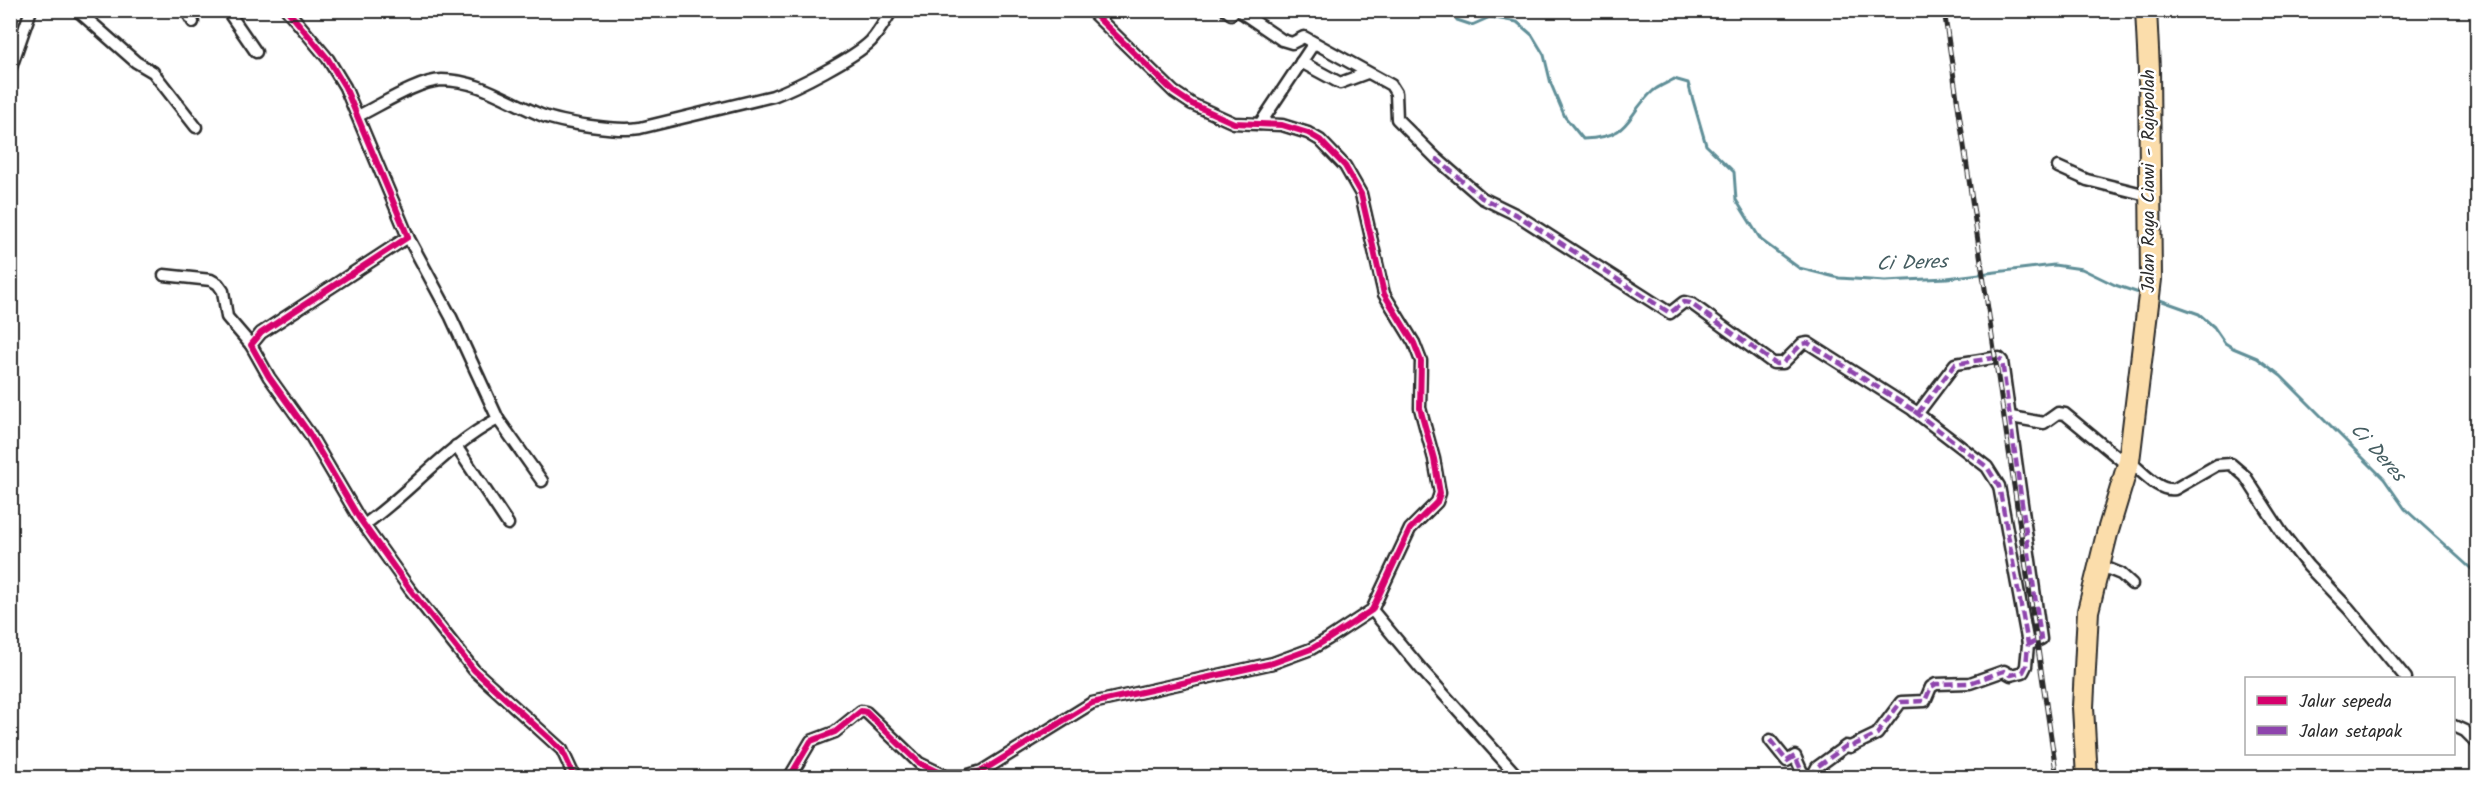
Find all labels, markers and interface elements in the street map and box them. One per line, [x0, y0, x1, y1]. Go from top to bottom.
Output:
street label: Jalan Raya Ciawi - Rajapolah [2135, 69, 2164, 293]
water label: Ci Deres [1876, 247, 1950, 281]
water label: Ci Deres [2341, 416, 2414, 492]
legend [2245, 677, 2455, 755]
text: Jalur sepeda [2299, 688, 2392, 717]
text: Jalan setapak [2299, 718, 2403, 747]

